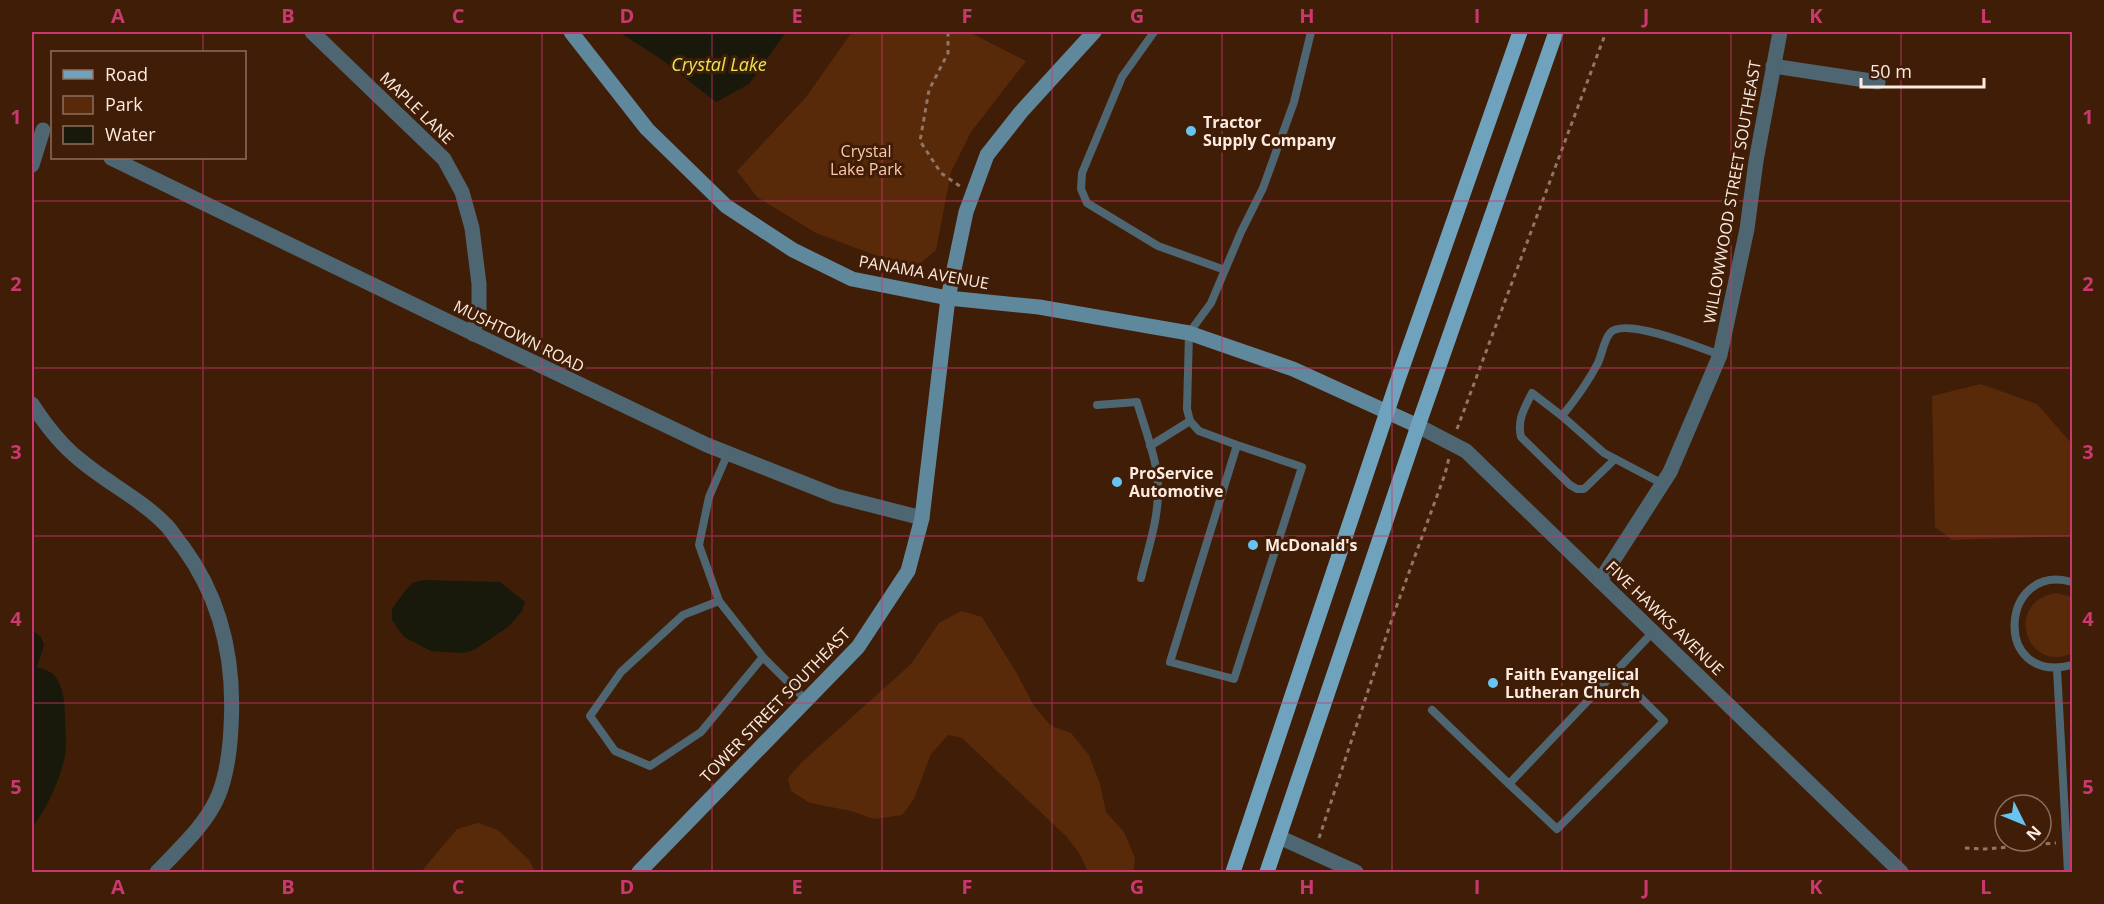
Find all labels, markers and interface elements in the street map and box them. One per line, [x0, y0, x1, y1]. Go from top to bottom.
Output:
text: A [111, 2, 125, 29]
text: B [281, 2, 295, 29]
text: C [452, 2, 465, 29]
text: D [620, 2, 634, 29]
text: E [791, 2, 803, 29]
text: F [962, 2, 972, 29]
text: G [1130, 2, 1144, 29]
text: H [1299, 2, 1315, 29]
text: I [1474, 2, 1480, 29]
text: J [1641, 2, 1649, 29]
text: K [1809, 2, 1823, 29]
text: L [1980, 2, 1992, 29]
legend [51, 51, 246, 159]
scale bar [1861, 51, 1984, 89]
water label: Crystal Lake [671, 52, 767, 76]
street label: WILLOWWOOD STREET SOUTHEAST [1698, 58, 1766, 325]
text: 50 m [1870, 59, 1912, 83]
text: Road [105, 62, 148, 86]
street label: MAPLE LANE [375, 67, 459, 149]
text: Park [105, 92, 143, 116]
text: 1 [10, 103, 22, 130]
text: 1 [2082, 103, 2094, 130]
place label: Tractor Supply Company [1203, 111, 1337, 151]
text: Water [105, 122, 156, 146]
marker: Tractor Supply Company [1184, 124, 1198, 138]
park label: Crystal Lake Park [830, 140, 903, 180]
street label: PANAMA AVENUE [857, 250, 991, 294]
text: 2 [10, 270, 22, 297]
text: 2 [2082, 270, 2094, 297]
street label: MUSHTOWN ROAD [450, 295, 588, 377]
text: 3 [10, 438, 22, 465]
text: 3 [2082, 438, 2094, 465]
place label: ProService Automotive [1129, 462, 1223, 502]
marker: ProService Automotive [1110, 475, 1124, 489]
place label: McDonald's [1265, 534, 1358, 556]
marker: McDonald's [1246, 538, 1260, 552]
street label: FIVE HAWKS AVENUE [1601, 556, 1729, 680]
text: 4 [10, 605, 22, 632]
text: 4 [2082, 605, 2094, 632]
street label: TOWER STREET SOUTHEAST [695, 623, 855, 787]
place label: Faith Evangelical Lutheran Church [1505, 663, 1640, 703]
marker: Faith Evangelical Lutheran Church [1486, 676, 1500, 690]
text: 5 [10, 773, 22, 800]
text: 5 [2082, 773, 2094, 800]
north arrow [1993, 793, 2053, 853]
text: N [2021, 821, 2046, 845]
text: A [111, 873, 125, 900]
text: B [281, 873, 295, 900]
text: C [452, 873, 465, 900]
text: D [620, 873, 634, 900]
text: E [791, 873, 803, 900]
text: F [962, 873, 972, 900]
text: G [1130, 873, 1144, 900]
text: H [1299, 873, 1315, 900]
text: I [1474, 873, 1480, 900]
text: J [1641, 873, 1649, 900]
text: K [1809, 873, 1823, 900]
text: L [1980, 873, 1992, 900]

